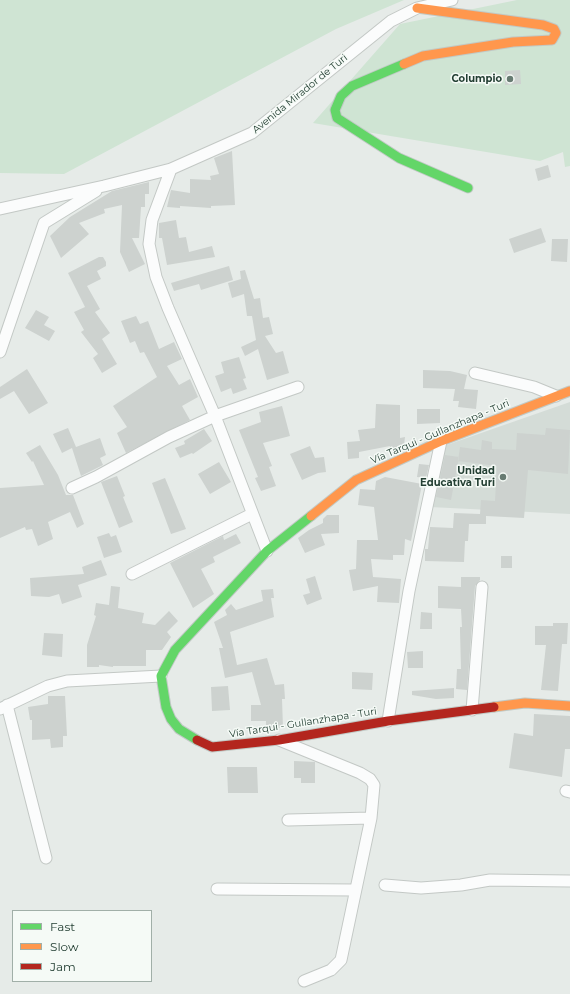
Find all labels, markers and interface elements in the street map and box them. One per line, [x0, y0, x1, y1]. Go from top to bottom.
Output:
street label: Avenida Mirador de Turi [250, 52, 350, 136]
place label: Columpio [452, 73, 502, 85]
marker: Columpio [505, 74, 515, 84]
street label: Vía Tarqui - Gullanzhapa - Turi [369, 397, 511, 467]
place label: Unidad Educativa Turi [420, 465, 495, 488]
marker: Unidad Educativa Turi [498, 472, 508, 482]
street label: Vía Tarqui - Gullanzhapa - Turi [228, 705, 378, 741]
legend [12, 910, 152, 982]
text: Fast [50, 919, 75, 934]
text: Slow [50, 939, 79, 954]
text: Jam [50, 959, 76, 974]

